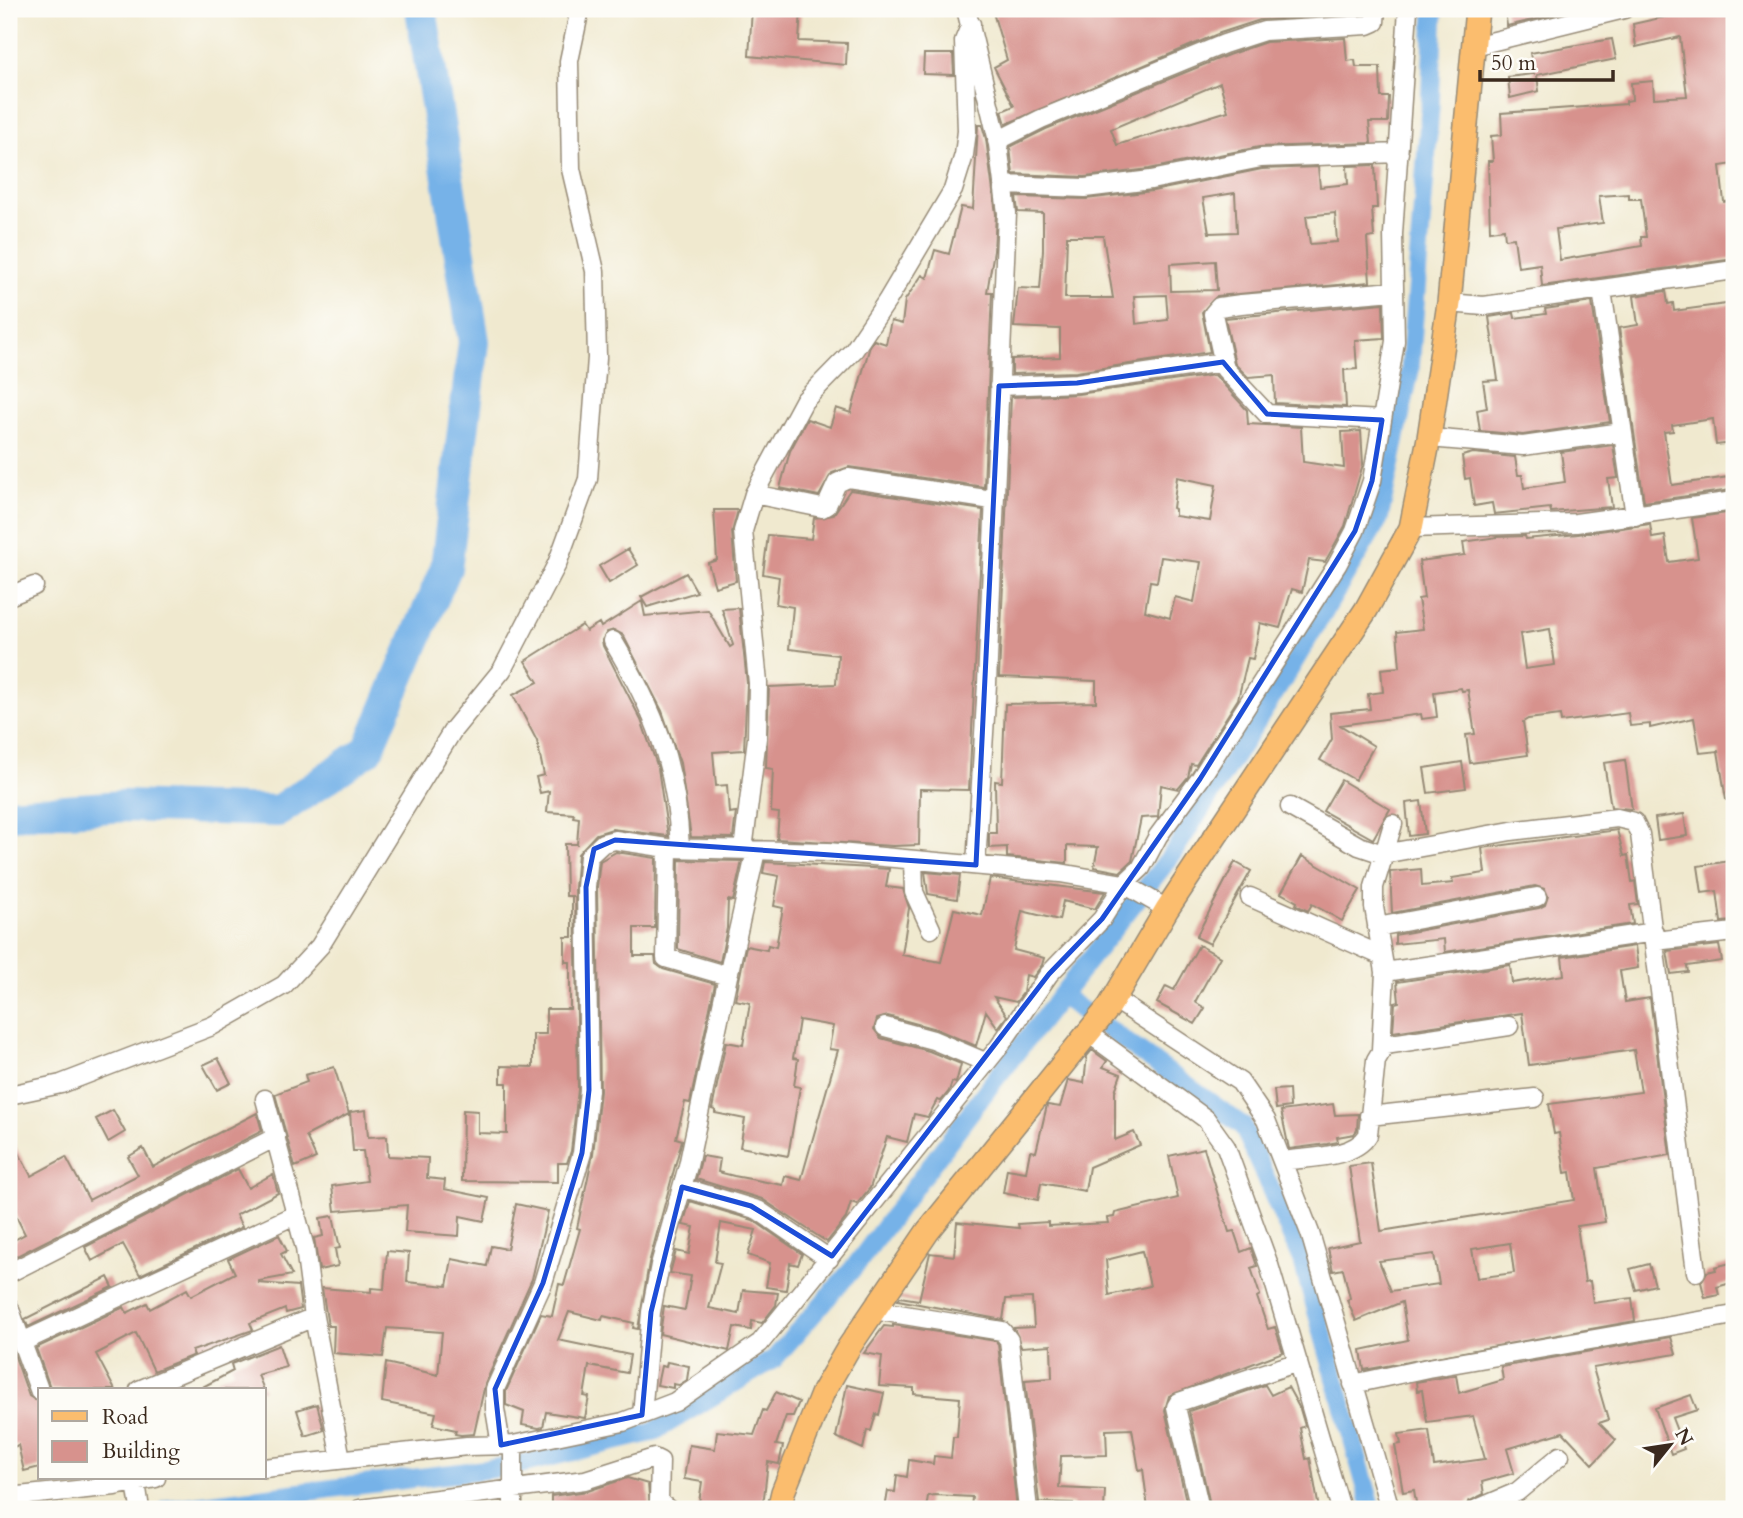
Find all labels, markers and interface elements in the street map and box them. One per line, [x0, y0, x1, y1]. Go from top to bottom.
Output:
scale bar [1480, 38, 1614, 82]
text: 50 m [1491, 49, 1536, 78]
legend [38, 1388, 266, 1480]
text: Road [102, 1403, 148, 1432]
north arrow [1634, 1410, 1704, 1480]
text: N [1668, 1423, 1699, 1451]
text: Building [102, 1437, 180, 1466]

